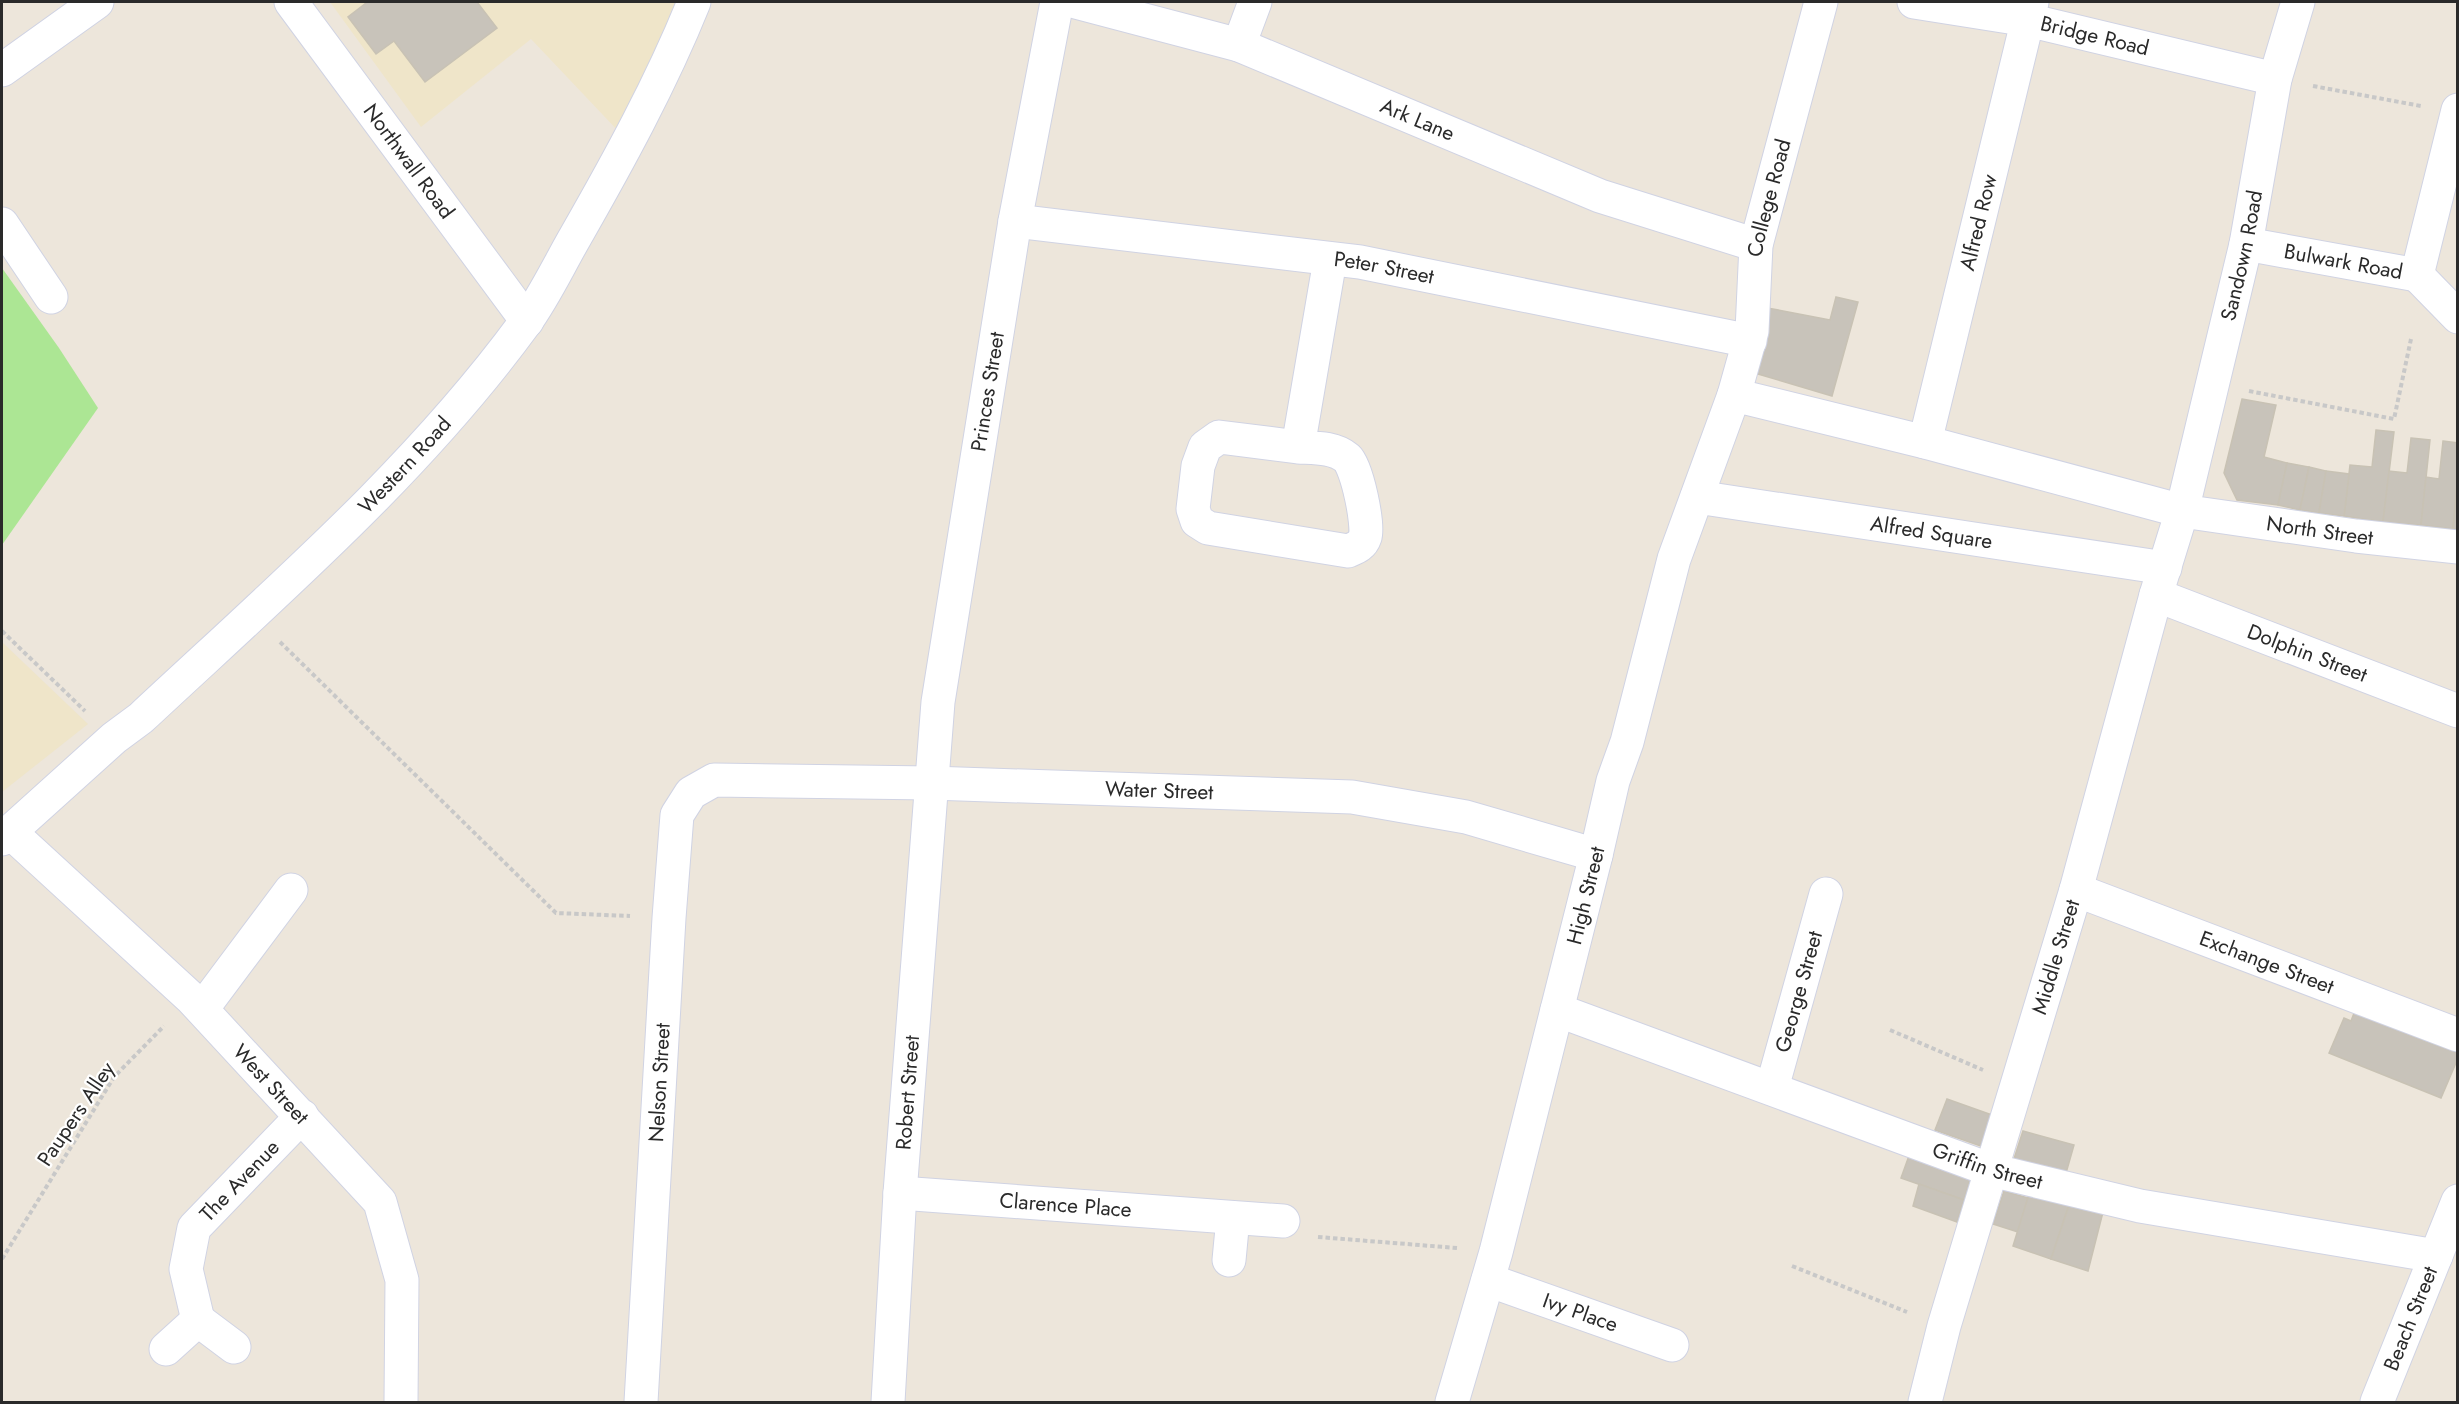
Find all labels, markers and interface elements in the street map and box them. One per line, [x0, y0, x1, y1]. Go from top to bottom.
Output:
street label: Bridge Road [2037, 8, 2152, 63]
street label: Ark Lane [1376, 91, 1459, 149]
street label: Northwall Road [356, 97, 461, 225]
street label: College Road [1740, 136, 1799, 257]
street label: Alfred Row [1952, 171, 2005, 274]
street label: Sandown Road [2213, 188, 2270, 324]
street label: Bulwark Road [2282, 236, 2405, 287]
street label: Peter Street [1332, 244, 1437, 292]
street label: Princes Street [963, 330, 1012, 454]
street label: Western Road [351, 410, 458, 521]
street label: Alfred Square [1868, 508, 1995, 557]
street label: North Street [2264, 508, 2375, 553]
street label: Dolphin Street [2243, 616, 2372, 690]
street label: Water Street [1105, 774, 1214, 807]
street label: High Street [1559, 844, 1612, 948]
street label: Middle Street [2024, 896, 2087, 1018]
street label: Exchange Street [2195, 923, 2338, 1002]
street label: George Street [1768, 928, 1830, 1056]
street label: Nelson Street [641, 1022, 678, 1143]
street label: Robert Street [888, 1034, 927, 1151]
street label: West Street [226, 1037, 316, 1131]
street label: Paupers Alley [30, 1055, 122, 1172]
street label: The Avenue [193, 1133, 287, 1228]
street label: Griffin Street [1928, 1135, 2045, 1197]
street label: Clarence Place [998, 1185, 1133, 1225]
street label: Beach Street [2376, 1262, 2445, 1375]
street label: Ivy Place [1539, 1286, 1622, 1340]

